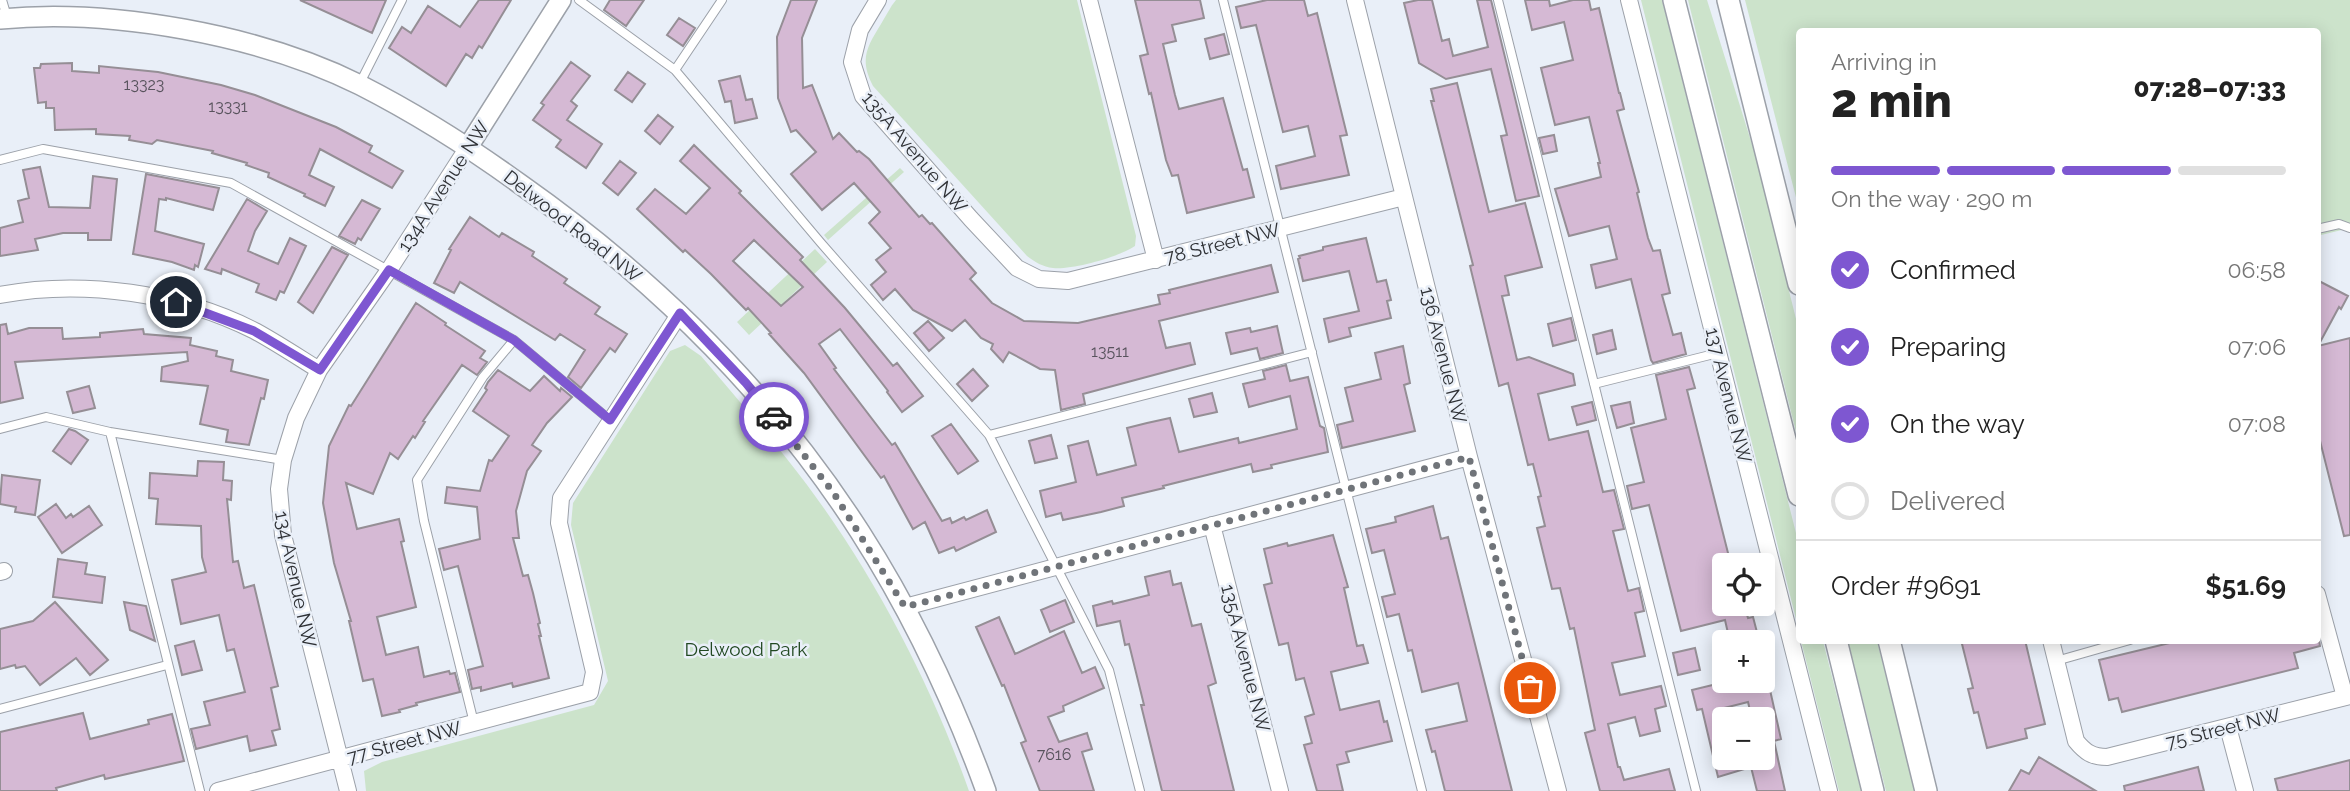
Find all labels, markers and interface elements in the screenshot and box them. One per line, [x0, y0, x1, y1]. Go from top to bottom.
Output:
text: Arriving in [1831, 48, 1937, 75]
text: 07:28–07:33 [2133, 73, 2286, 103]
text: 2 min [1831, 74, 1952, 128]
house number: 13323 [124, 75, 164, 94]
street label: 135A Avenue NW [858, 87, 972, 217]
house number: 13331 [208, 97, 248, 116]
street label: 134A Avenue NW [393, 116, 493, 255]
street label: Delwood Road NW [500, 165, 646, 287]
text: On the way · 290 m [1831, 185, 2032, 212]
street label: 78 Street NW [1162, 218, 1282, 268]
icon: check [1831, 251, 1869, 289]
text: Confirmed [1890, 255, 2016, 285]
text: 06:58 [2228, 256, 2286, 283]
pin [146, 272, 206, 332]
icon: home [157, 283, 195, 321]
street label: 136 Avenue NW [1416, 284, 1472, 426]
street label: 137 Avenue NW [1702, 325, 1756, 465]
icon: check [1831, 328, 1869, 366]
text: Preparing [1890, 332, 2006, 362]
text: 07:06 [2228, 333, 2286, 360]
house number: 13511 [1091, 342, 1129, 361]
courier [739, 382, 809, 452]
icon: car [755, 398, 793, 436]
icon: check [1831, 405, 1869, 443]
text: On the way [1890, 409, 2025, 439]
text: 07:08 [2228, 410, 2286, 437]
text: Delivered [1890, 486, 2005, 516]
street label: 134 Avenue NW [271, 509, 321, 649]
map controls [1712, 553, 1775, 770]
button: locate [1712, 553, 1775, 616]
text: Order #9691 [1831, 571, 1981, 601]
text: $51.69 [2205, 571, 2286, 601]
street label: 135A Avenue NW [1217, 582, 1275, 734]
button: + [1712, 630, 1775, 693]
park label: Delwood Park [685, 638, 807, 660]
pin [1500, 658, 1560, 718]
icon: bag [1511, 669, 1549, 707]
street label: 75 Street NW [2164, 703, 2283, 753]
button: − [1712, 707, 1775, 770]
street label: 77 Street NW [345, 716, 464, 768]
house number: 7616 [1037, 745, 1071, 764]

